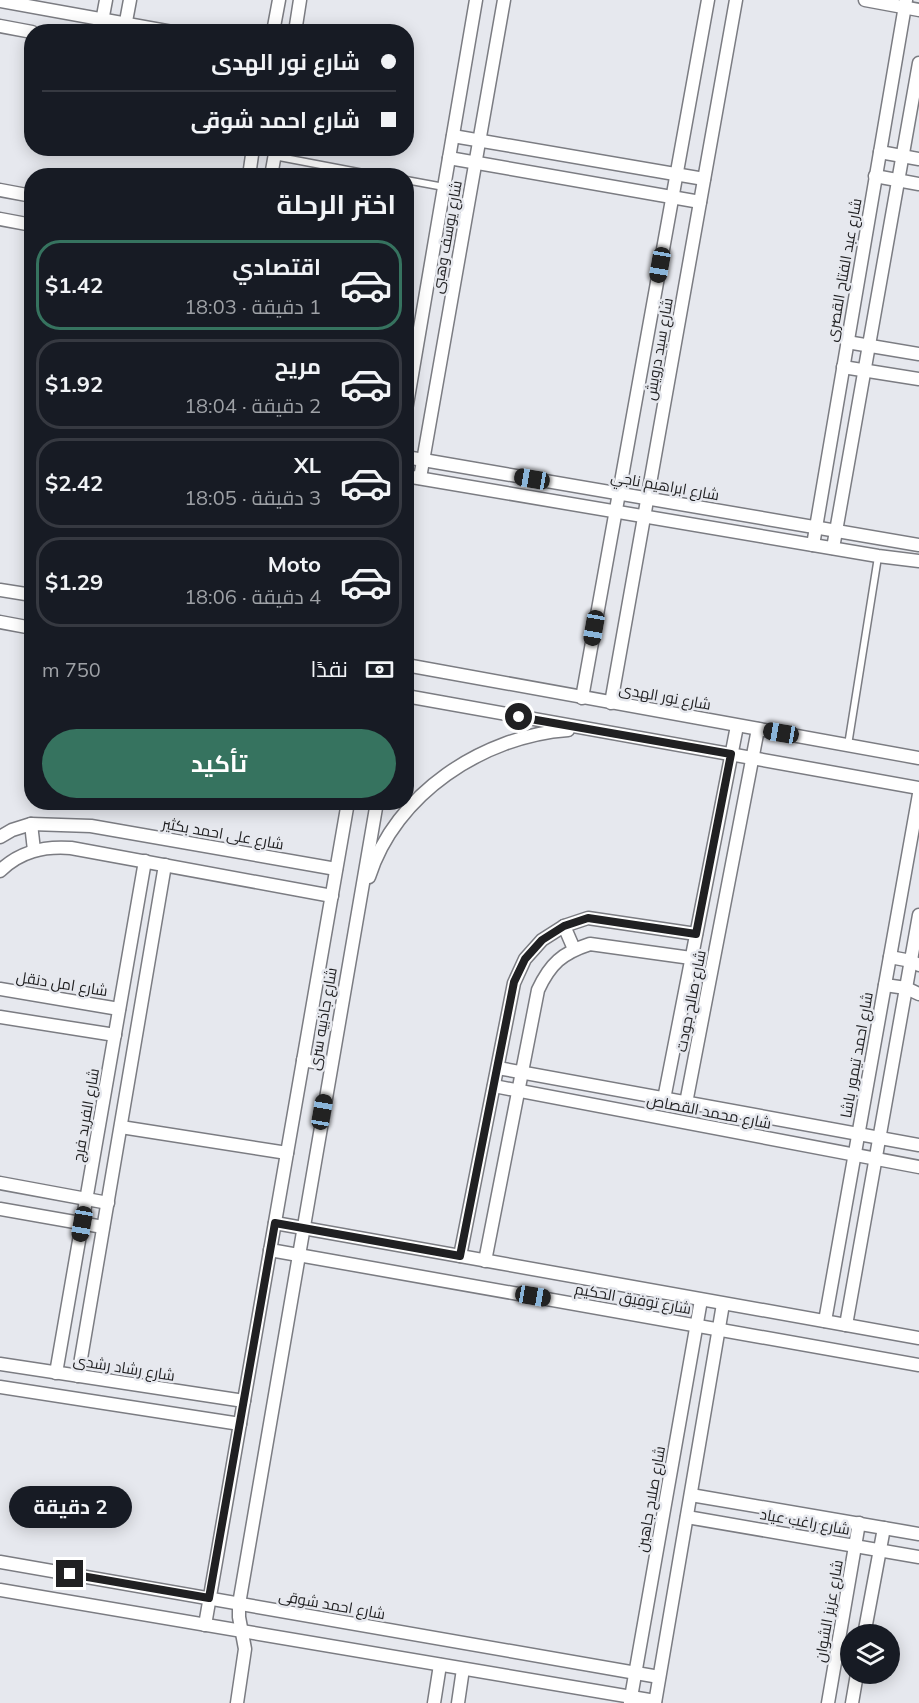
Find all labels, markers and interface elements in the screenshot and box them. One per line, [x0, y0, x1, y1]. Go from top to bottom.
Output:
text: شارع نور الهدى [211, 48, 360, 76]
text: شارع احمد شوقى [191, 106, 360, 134]
street label: شارع يوسف وهبى [427, 179, 468, 295]
text: اختر الرحلة [276, 187, 396, 221]
street label: شارع عبد الفتاح القصرى [822, 197, 867, 343]
car [648, 246, 672, 284]
text: اقتصادي [232, 253, 321, 281]
icon: car [339, 258, 393, 312]
text: $1.42 [45, 271, 103, 299]
text: 1 دقيقة · 18:03 [184, 294, 321, 319]
street label: شارع سيد درويش [640, 296, 679, 402]
text: مريح [275, 352, 321, 380]
icon: car [339, 357, 393, 411]
text: $1.92 [45, 370, 103, 398]
text: 2 دقيقة · 18:04 [184, 393, 321, 418]
text: XL [294, 451, 321, 479]
icon: car [339, 456, 393, 510]
car [513, 467, 551, 491]
street label: شارع ابراهيم ناجي [609, 467, 721, 507]
text: $2.42 [45, 469, 103, 497]
text: 3 دقيقة · 18:05 [184, 485, 321, 510]
text: Moto [268, 550, 321, 578]
icon: car [339, 555, 393, 609]
text: $1.29 [45, 568, 103, 596]
text: 4 دقيقة · 18:06 [184, 584, 321, 609]
car [582, 609, 606, 647]
icon: cash [363, 653, 396, 686]
text: نقدًا [310, 655, 348, 683]
text: 750 m [42, 657, 101, 682]
street label: شارع نور الهدى [617, 679, 713, 716]
route start [505, 703, 532, 730]
car [762, 721, 800, 745]
button: تأكيد [42, 729, 396, 798]
street label: شارع على احمد بكثير [159, 813, 285, 856]
street label: شارع صالح جودت [671, 948, 712, 1054]
street label: شارع جاذبيه سرى [304, 966, 343, 1072]
street label: شارع امل دنقل [15, 967, 109, 1002]
street label: شارع احمد تيمور باشا [836, 990, 879, 1120]
street label: شارع الفريد فرج [68, 1067, 105, 1164]
street label: شارع محمد القصاص [645, 1090, 773, 1135]
car [310, 1093, 334, 1131]
car [70, 1205, 94, 1243]
street label: شارع توفيق الحكيم [573, 1279, 693, 1320]
car [514, 1284, 552, 1308]
street label: شارع رشاد رشدى [72, 1350, 176, 1387]
street label: شارع صلاح جاهين [632, 1444, 671, 1554]
callout: 2 دقيقة [8, 1487, 132, 1529]
text: 2 دقيقة [33, 1494, 108, 1519]
street label: شارع راغب عياد [758, 1504, 852, 1541]
street label: شارع عزيز الشوان [810, 1558, 849, 1664]
route end [56, 1560, 83, 1587]
street label: شارع احمد شوقى [277, 1586, 387, 1625]
map controls [840, 1624, 900, 1684]
button: layers [840, 1624, 900, 1684]

